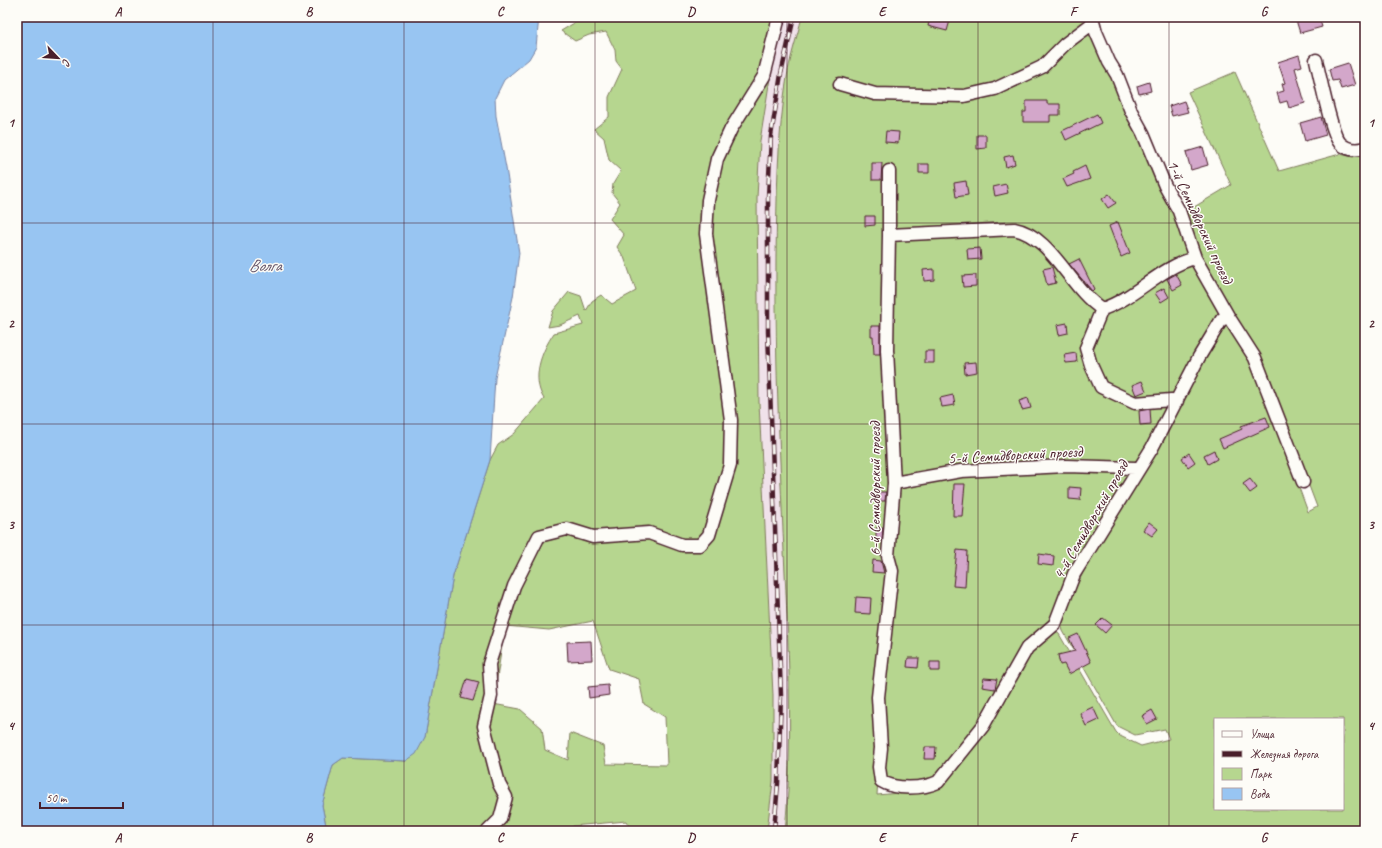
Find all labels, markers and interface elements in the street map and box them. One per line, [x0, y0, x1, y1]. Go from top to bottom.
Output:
text: A [115, 4, 123, 20]
text: B [306, 4, 314, 20]
text: C [497, 4, 505, 20]
text: D [687, 4, 696, 20]
text: E [879, 4, 888, 20]
text: F [1070, 4, 1079, 20]
text: G [1261, 4, 1269, 20]
north arrow [38, 38, 78, 78]
text: С [59, 57, 75, 69]
text: 1 [8, 115, 16, 131]
text: 1 [1368, 115, 1376, 131]
street label: 1-й Семидворский проезд [1163, 157, 1238, 288]
water label: Волга [249, 255, 283, 276]
text: 2 [8, 316, 15, 332]
text: 2 [1368, 316, 1375, 332]
street label: 6-й Семидворский проезд [865, 421, 885, 556]
street label: 5-й Семидворский проезд [947, 441, 1084, 468]
street label: 4-й Семидворский проезд [1049, 456, 1134, 583]
text: 3 [8, 517, 15, 533]
text: 3 [1368, 517, 1375, 533]
text: 4 [8, 718, 16, 734]
legend [1214, 718, 1344, 810]
text: 4 [1368, 718, 1376, 734]
text: Улица [1250, 726, 1275, 742]
text: Железная дорога [1250, 746, 1319, 762]
text: Парк [1250, 766, 1273, 782]
scale bar [40, 784, 123, 810]
text: Вода [1250, 786, 1271, 802]
text: 50 m [46, 790, 68, 806]
text: A [115, 830, 123, 846]
text: B [306, 830, 314, 846]
text: C [497, 830, 505, 846]
text: D [687, 830, 696, 846]
text: E [879, 830, 888, 846]
text: F [1070, 830, 1079, 846]
text: G [1261, 830, 1269, 846]

